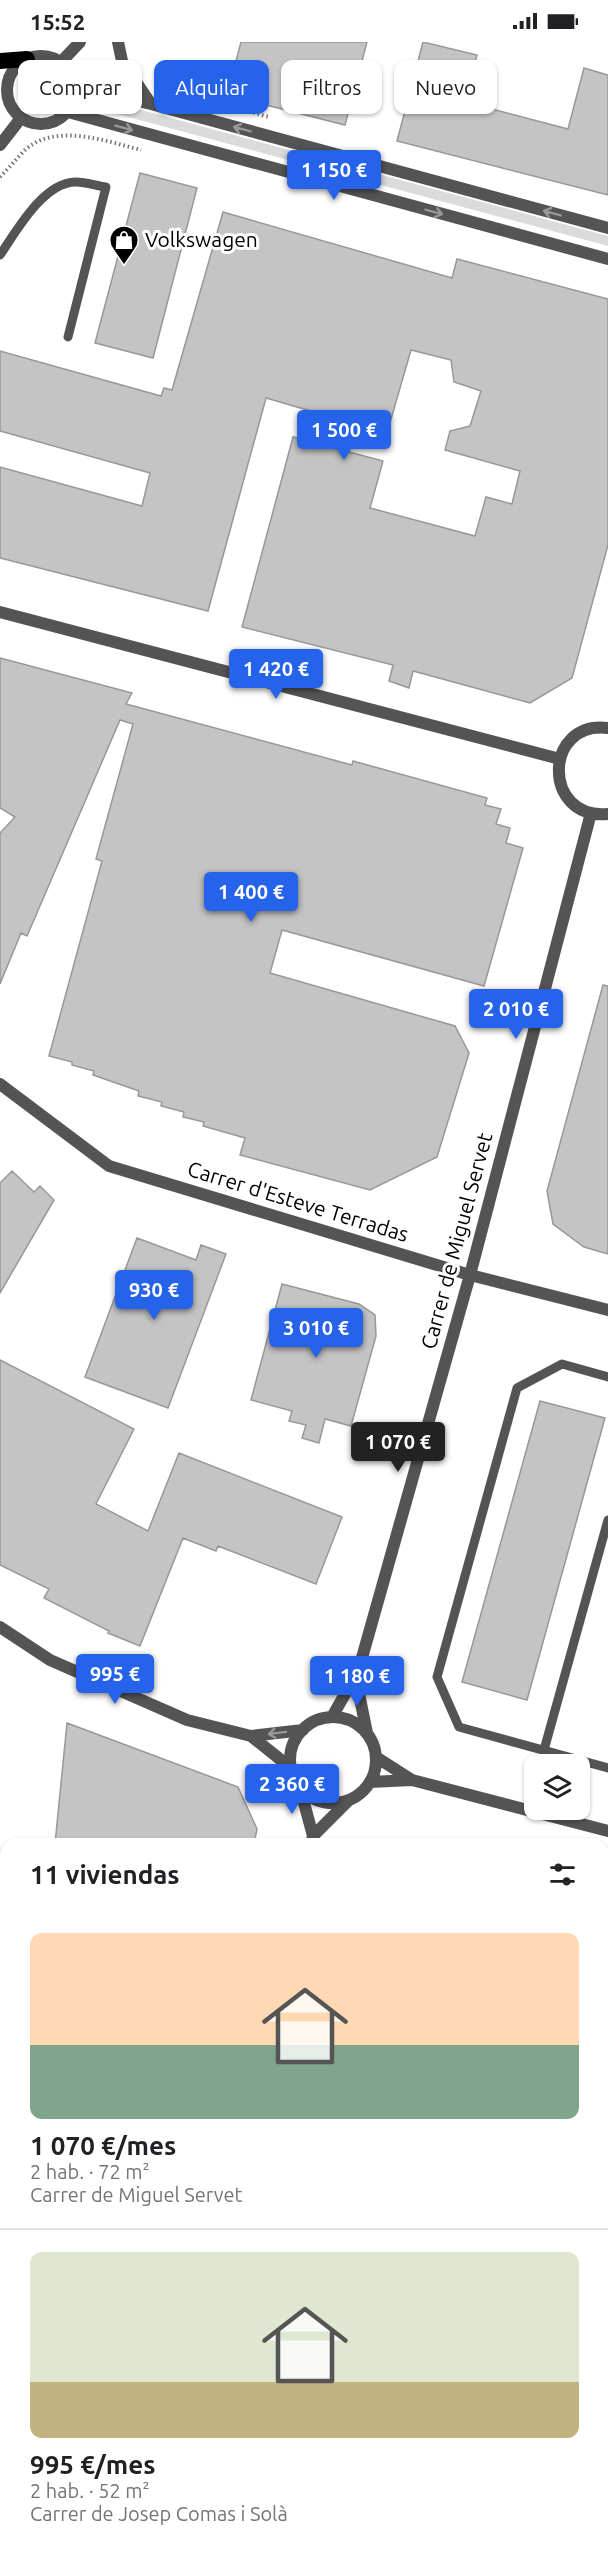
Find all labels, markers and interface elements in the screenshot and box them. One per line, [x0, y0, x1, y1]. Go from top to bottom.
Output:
text: 15:52 [30, 9, 85, 34]
chip: Comprar [18, 60, 142, 114]
chip: Alquilar [154, 60, 269, 114]
chip: Filtros [281, 60, 382, 114]
chip: Nuevo [394, 60, 497, 114]
one-way arrow [233, 122, 252, 134]
one-way arrow [114, 123, 133, 135]
pin: 1 150 € [279, 150, 389, 201]
text: 1 150 € [301, 158, 367, 181]
one-way arrow [542, 206, 561, 218]
one-way arrow [424, 207, 443, 218]
shop icon: Volkswagen [108, 224, 140, 266]
place label: Volkswagen [145, 227, 258, 251]
pin: 1 500 € [289, 410, 399, 461]
text: 1 500 € [311, 418, 377, 441]
pin: 1 420 € [221, 649, 331, 700]
text: 1 420 € [243, 657, 309, 680]
pin: 1 400 € [196, 872, 306, 923]
text: 1 400 € [218, 880, 284, 903]
pin: 2 010 € [461, 989, 571, 1040]
text: 2 010 € [483, 997, 549, 1020]
street label: Carrer de Miguel Servet [416, 1130, 496, 1352]
street label: Carrer d'Esteve Terradas [185, 1156, 412, 1246]
pin: 930 € [112, 1270, 196, 1321]
text: 930 € [129, 1278, 179, 1301]
pin: 3 010 € [261, 1308, 371, 1359]
text: 3 010 € [283, 1316, 349, 1339]
pin: 1 070 € [343, 1422, 453, 1473]
text: 1 070 € [365, 1430, 431, 1453]
pin: 995 € [73, 1654, 157, 1705]
pin: 1 180 € [302, 1656, 412, 1707]
text: 995 € [90, 1662, 140, 1685]
text: 1 180 € [324, 1664, 390, 1687]
one-way arrow [267, 1728, 287, 1739]
map controls [524, 1754, 590, 1820]
button: layers [524, 1754, 590, 1820]
pin: 2 360 € [237, 1764, 347, 1815]
text: 2 360 € [259, 1772, 325, 1795]
icon: filters [546, 1858, 579, 1891]
text: 11 viviendas [30, 1860, 180, 1889]
icon: home [251, 1972, 359, 2080]
text: 1 070 €/mes [30, 2131, 176, 2160]
text: 2 hab. · 72 m² [30, 2160, 150, 2183]
text: Carrer de Miguel Servet [30, 2183, 242, 2206]
icon: home [251, 2291, 359, 2399]
text: 995 €/mes [30, 2450, 155, 2479]
text: 2 hab. · 52 m² [30, 2479, 150, 2502]
text: Carrer de Josep Comas i Solà [30, 2502, 288, 2525]

